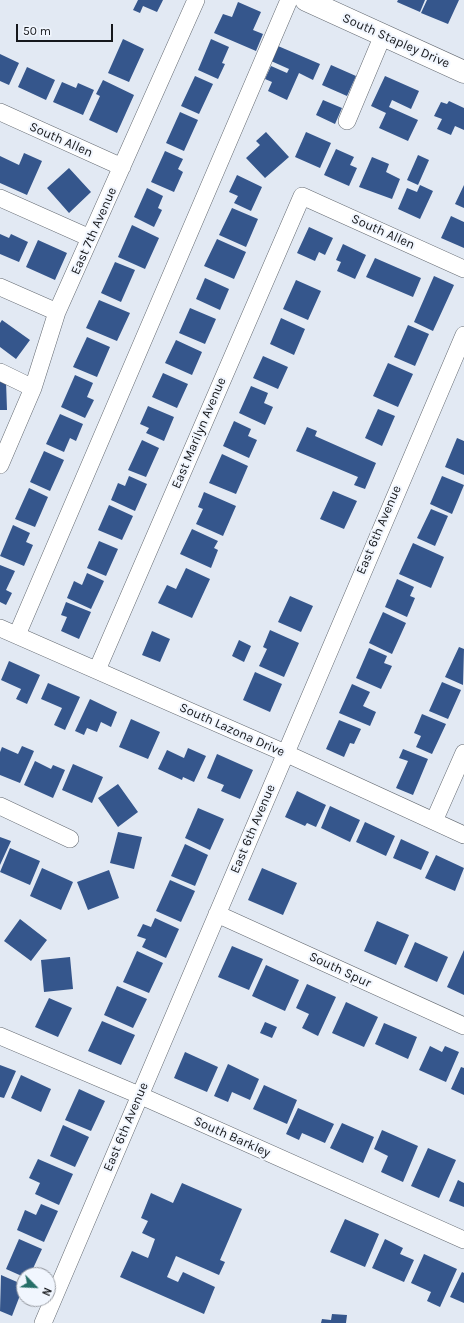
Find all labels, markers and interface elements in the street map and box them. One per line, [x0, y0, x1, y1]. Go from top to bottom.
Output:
street label: South Stapley Drive [340, 10, 452, 72]
scale bar [18, 16, 115, 42]
text: 50 m [23, 24, 51, 38]
street label: South Allen [27, 119, 95, 161]
street label: East 7th Avenue [68, 185, 120, 277]
street label: South Allen [349, 211, 417, 253]
street label: East Marilyn Avenue [168, 375, 230, 491]
street label: East 6th Avenue [353, 483, 405, 577]
street label: South Lazona Drive [177, 700, 287, 760]
street label: East 6th Avenue [227, 782, 279, 876]
street label: South Spur [306, 949, 374, 991]
street label: East 6th Avenue [100, 1080, 152, 1174]
street label: South Barkley [191, 1113, 273, 1161]
north arrow [16, 1267, 56, 1307]
text: N [39, 1285, 54, 1298]

